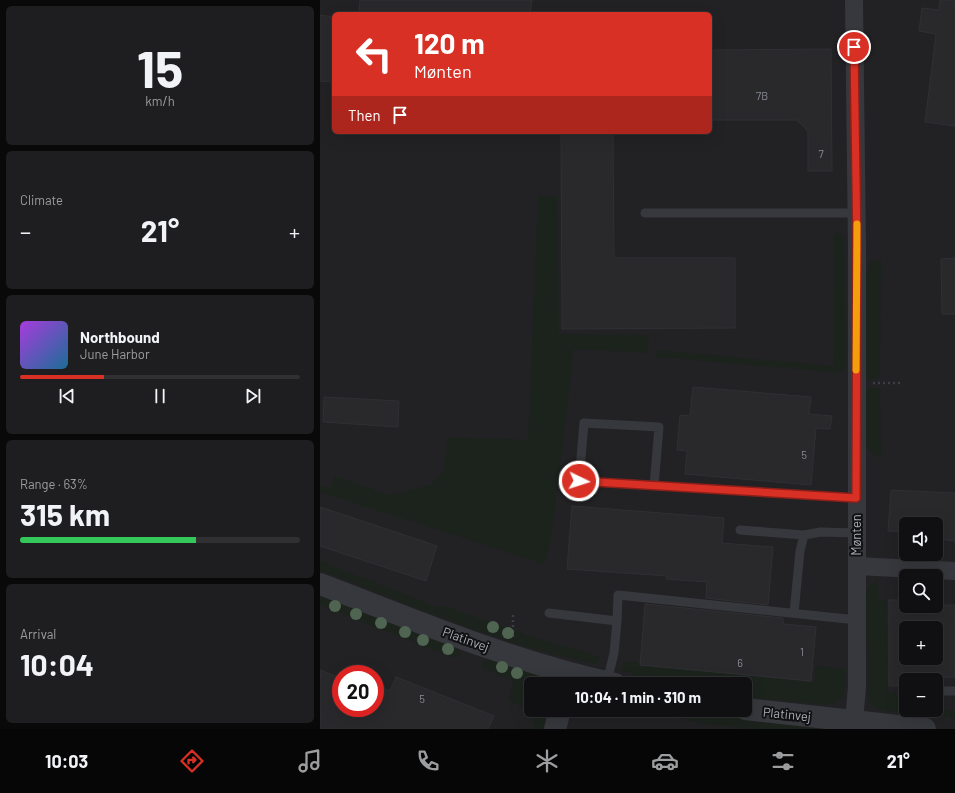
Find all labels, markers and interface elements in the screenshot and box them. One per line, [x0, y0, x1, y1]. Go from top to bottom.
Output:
text: 120 m [414, 26, 485, 60]
icon: left [348, 28, 400, 80]
pin [837, 30, 871, 64]
text: 15 [137, 36, 183, 98]
icon: arrive [843, 36, 865, 58]
text: Mønten [414, 60, 472, 82]
house number: 7B [756, 89, 768, 102]
text: km/h [145, 93, 175, 109]
icon: arrive [389, 104, 411, 126]
text: Then [348, 106, 381, 124]
house number: 7 [818, 147, 824, 160]
text: Climate [20, 192, 63, 208]
text: 21° [141, 212, 179, 248]
text: − [20, 218, 31, 244]
text: + [289, 218, 300, 244]
text: Northbound [80, 328, 160, 346]
text: June Harbor [80, 346, 150, 362]
icon: previous [56, 385, 78, 407]
icon: pause [149, 385, 171, 407]
icon: next [242, 385, 264, 407]
house number: 5 [801, 448, 807, 461]
position arrow [558, 460, 600, 502]
text: Range · 63% [20, 476, 88, 492]
text: 315 km [20, 496, 110, 532]
street label: Mønten [848, 514, 864, 556]
map controls [899, 517, 943, 717]
button: sound [899, 517, 943, 561]
button: search [899, 569, 943, 613]
button: + [899, 621, 943, 665]
street label: Platinvej [441, 623, 491, 655]
text: Arrival [20, 626, 56, 642]
house number: 1 [800, 645, 804, 658]
text: 10:04 [20, 646, 94, 682]
house number: 6 [737, 656, 743, 669]
speed limit sign: 20 [332, 665, 384, 717]
button: − [899, 673, 943, 717]
text: 10:04 · 1 min · 310 m [575, 688, 701, 706]
house number: 5 [419, 692, 425, 705]
street label: Platinvej [762, 704, 812, 724]
icon: directions [178, 747, 206, 775]
icon: music [296, 747, 324, 775]
icon: phone [414, 747, 442, 775]
icon: climate [533, 747, 561, 775]
icon: car [651, 747, 679, 775]
icon: filters [769, 747, 797, 775]
text: 10:03 [45, 750, 88, 772]
text: 21° [887, 750, 910, 772]

